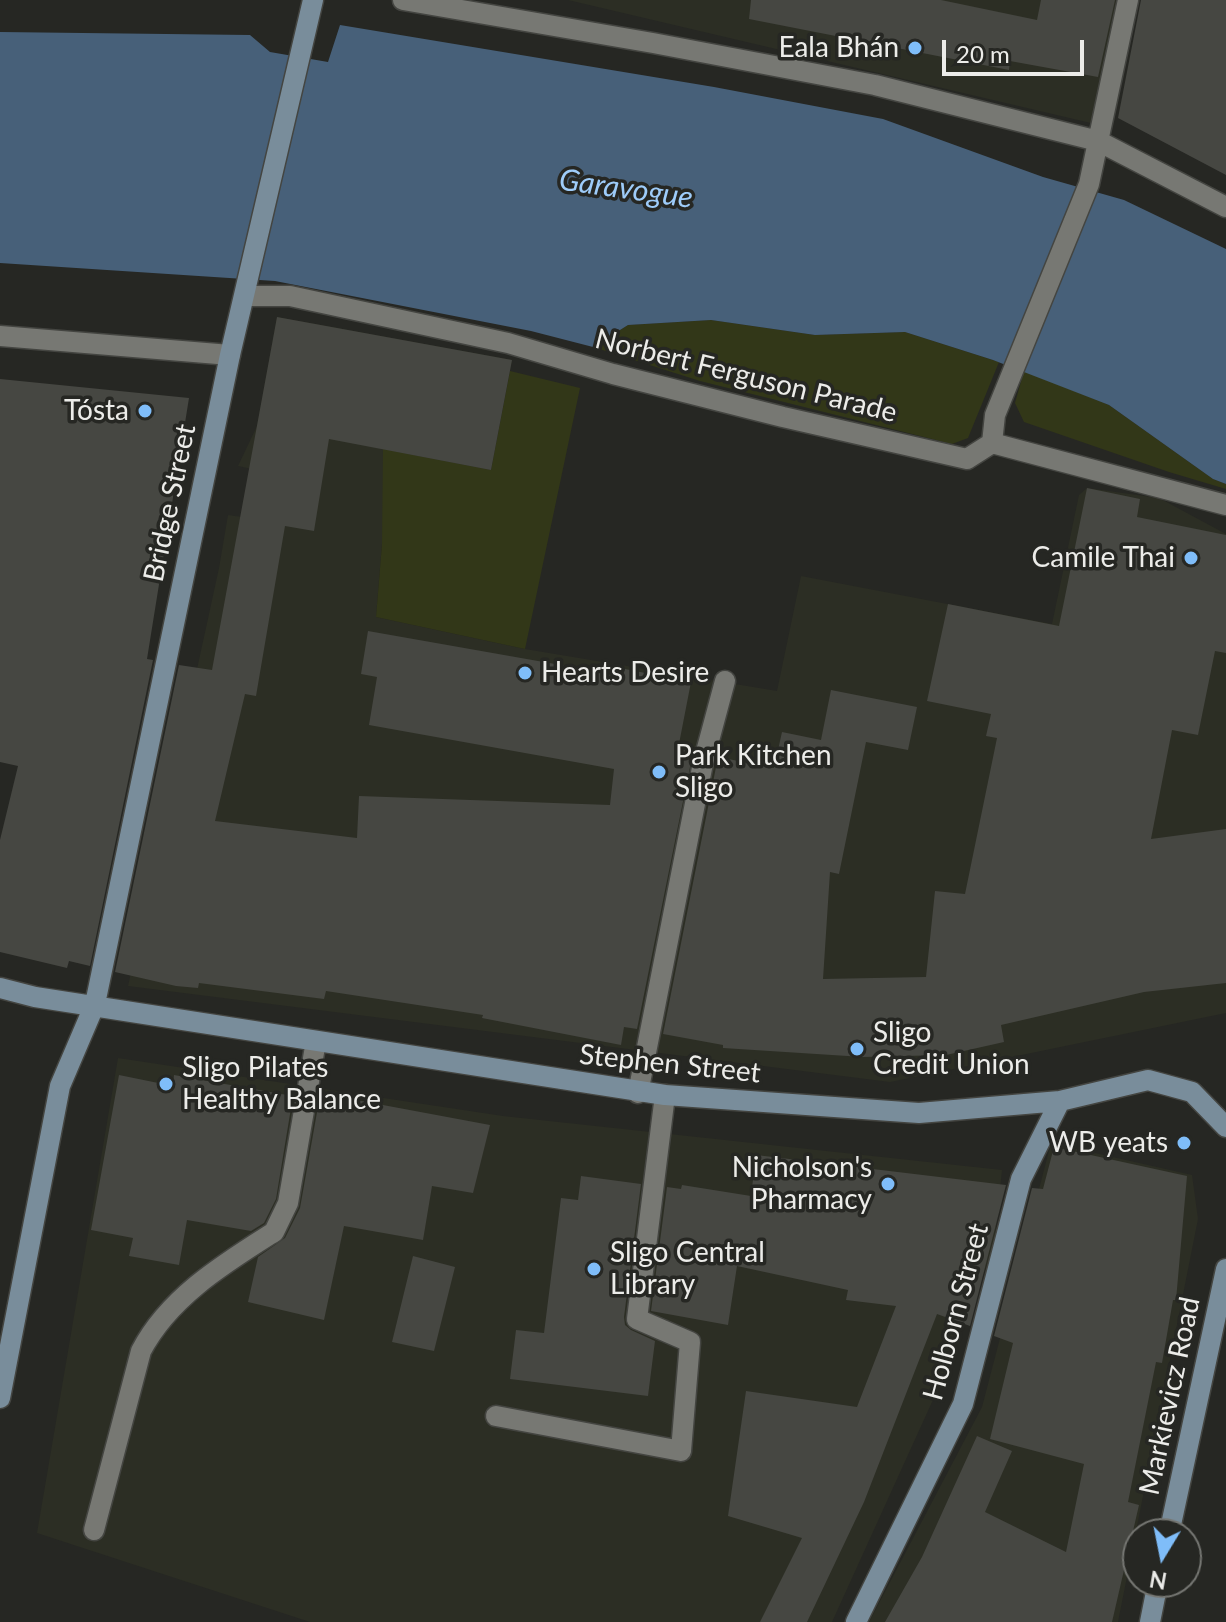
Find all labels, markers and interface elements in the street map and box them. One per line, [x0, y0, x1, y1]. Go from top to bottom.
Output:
scale bar [946, 24, 1088, 74]
place label: Eala Bhán [778, 31, 899, 65]
marker: Eala Bhán [906, 39, 924, 57]
text: 20 m [956, 39, 1010, 68]
water label: Garavogue [557, 162, 695, 216]
street label: Norbert Ferguson Parade [592, 322, 900, 430]
place label: Tósta [64, 394, 129, 428]
marker: Tósta [136, 402, 154, 420]
street label: Bridge Street [137, 421, 203, 585]
place label: Camile Thai [1032, 541, 1175, 575]
marker: Camile Thai [1182, 549, 1200, 567]
place label: Hearts Desire [541, 656, 709, 690]
marker: Hearts Desire [516, 664, 534, 682]
place label: Park Kitchen Sligo [675, 739, 832, 805]
marker: Park Kitchen Sligo [650, 763, 668, 781]
place label: Sligo Credit Union [873, 1016, 1030, 1082]
street label: Stephen Street [578, 1038, 762, 1090]
marker: Sligo Credit Union [848, 1040, 866, 1058]
place label: Sligo Pilates Healthy Balance [182, 1051, 381, 1117]
marker: Sligo Pilates Healthy Balance [157, 1075, 175, 1093]
place label: WB yeats [1049, 1126, 1168, 1160]
marker: WB yeats [1175, 1134, 1193, 1152]
place label: Nicholson's Pharmacy [732, 1151, 872, 1217]
marker: Nicholson's Pharmacy [879, 1175, 897, 1193]
street label: Holborn Street [916, 1220, 996, 1404]
place label: Sligo Central Library [610, 1236, 765, 1302]
marker: Sligo Central Library [585, 1260, 603, 1278]
street label: Markievicz Road [1133, 1294, 1207, 1498]
north arrow [1122, 1518, 1202, 1598]
text: N [1147, 1565, 1169, 1595]

